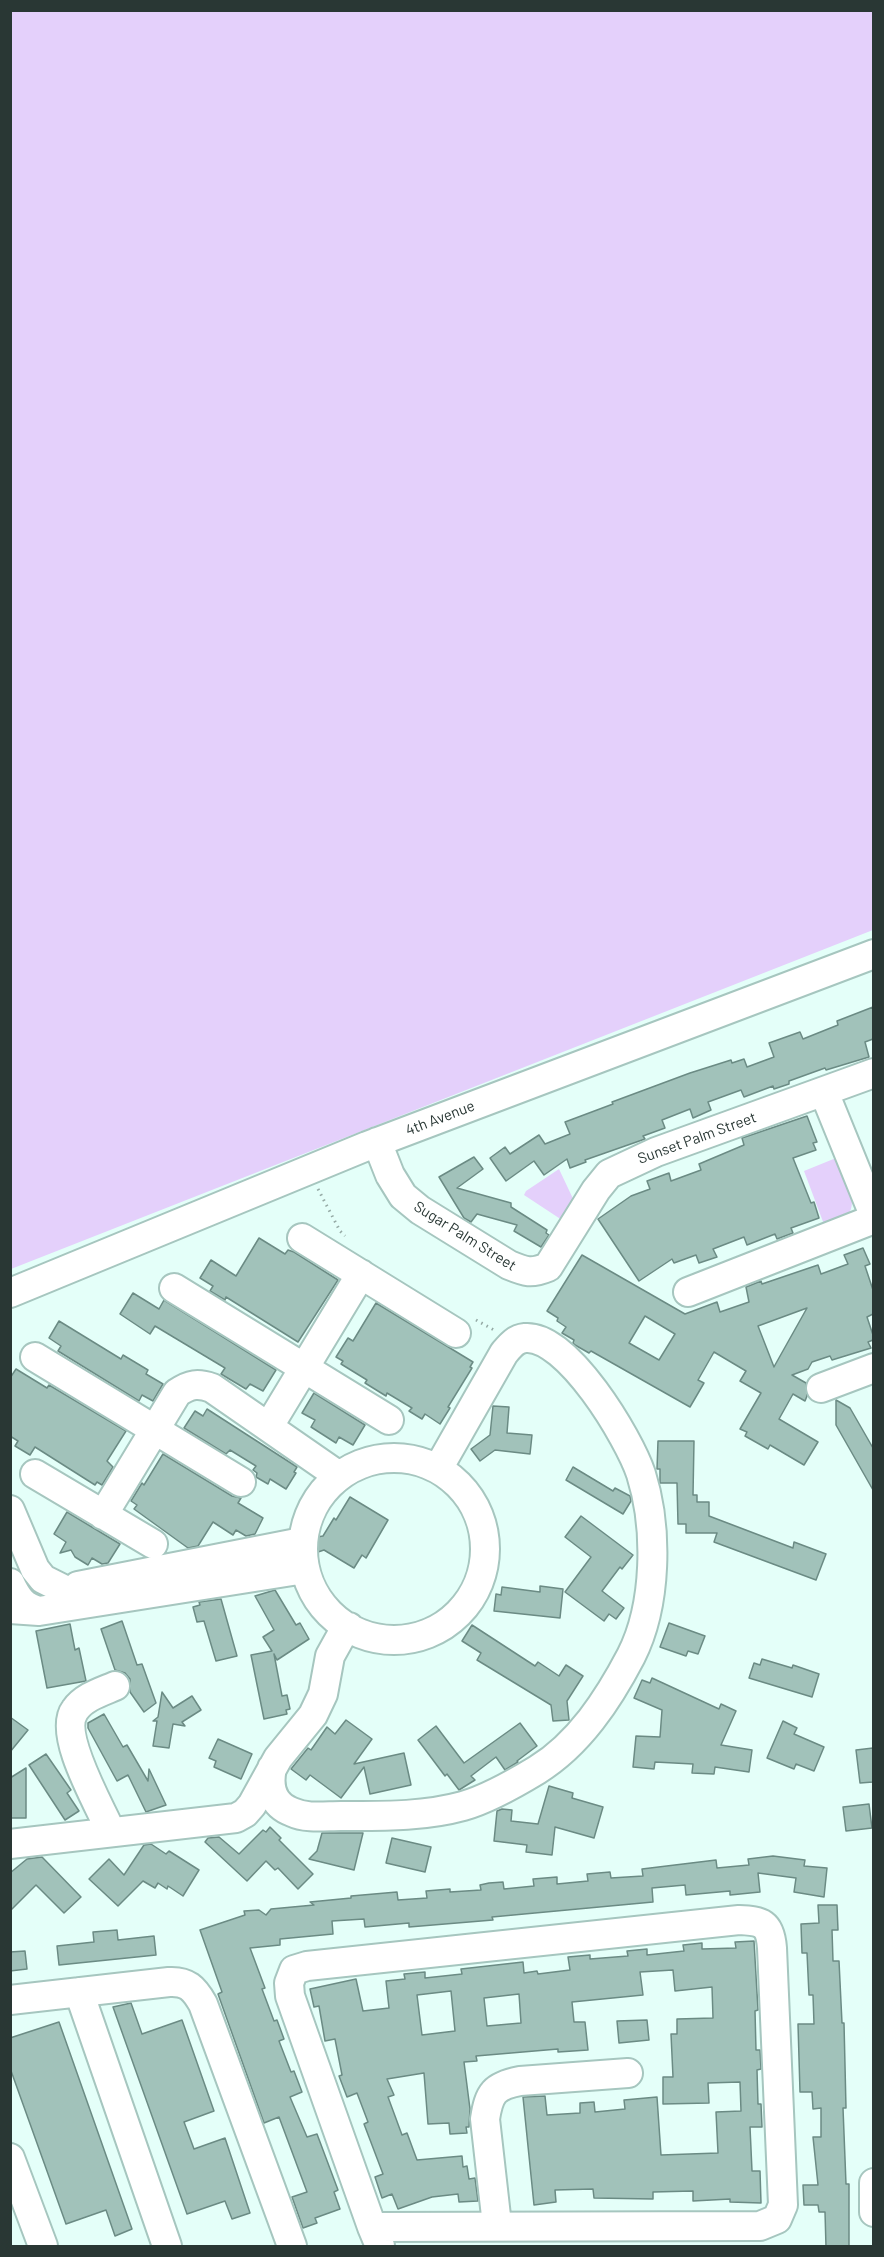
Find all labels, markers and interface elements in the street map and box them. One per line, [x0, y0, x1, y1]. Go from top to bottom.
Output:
street label: 4th Avenue [403, 1097, 477, 1139]
street label: Sunset Palm Street [635, 1108, 759, 1168]
street label: Sugar Palm Street [411, 1197, 519, 1275]

